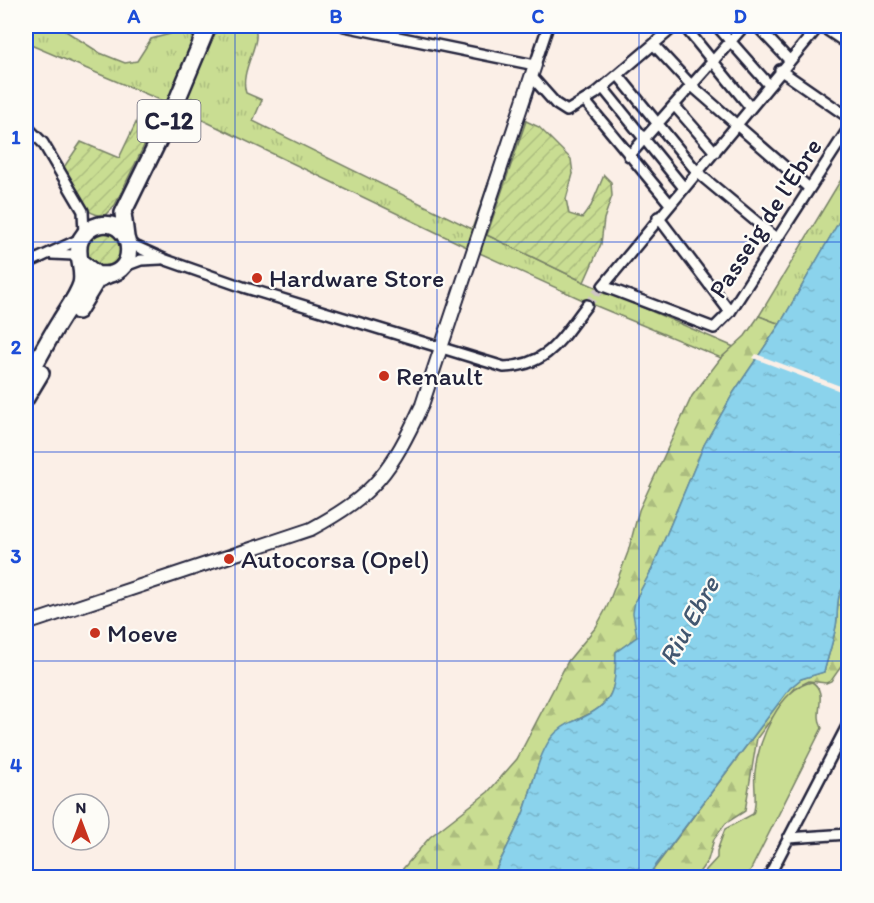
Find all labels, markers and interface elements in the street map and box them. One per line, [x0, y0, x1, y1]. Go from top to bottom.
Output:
text: A [127, 4, 141, 28]
text: B [330, 4, 343, 28]
text: C [532, 4, 545, 28]
text: D [733, 4, 747, 28]
road number: C-12 [138, 100, 201, 142]
text: 1 [11, 125, 21, 149]
street label: Passeig de l'Ebre [701, 132, 829, 304]
place label: Hardware Store [269, 262, 444, 294]
marker: Hardware Store [250, 271, 264, 285]
text: 2 [11, 335, 22, 359]
place label: Renault [396, 360, 483, 392]
marker: Renault [377, 369, 391, 383]
place label: Autocorsa (Opel) [241, 543, 429, 575]
text: 3 [11, 544, 22, 568]
marker: Autocorsa (Opel) [222, 552, 236, 566]
water label: Riu Ebre [651, 570, 727, 671]
place label: Moeve [107, 617, 178, 649]
marker: Moeve [88, 626, 102, 640]
text: 4 [10, 753, 22, 777]
north arrow [51, 792, 111, 852]
text: N [76, 798, 86, 817]

